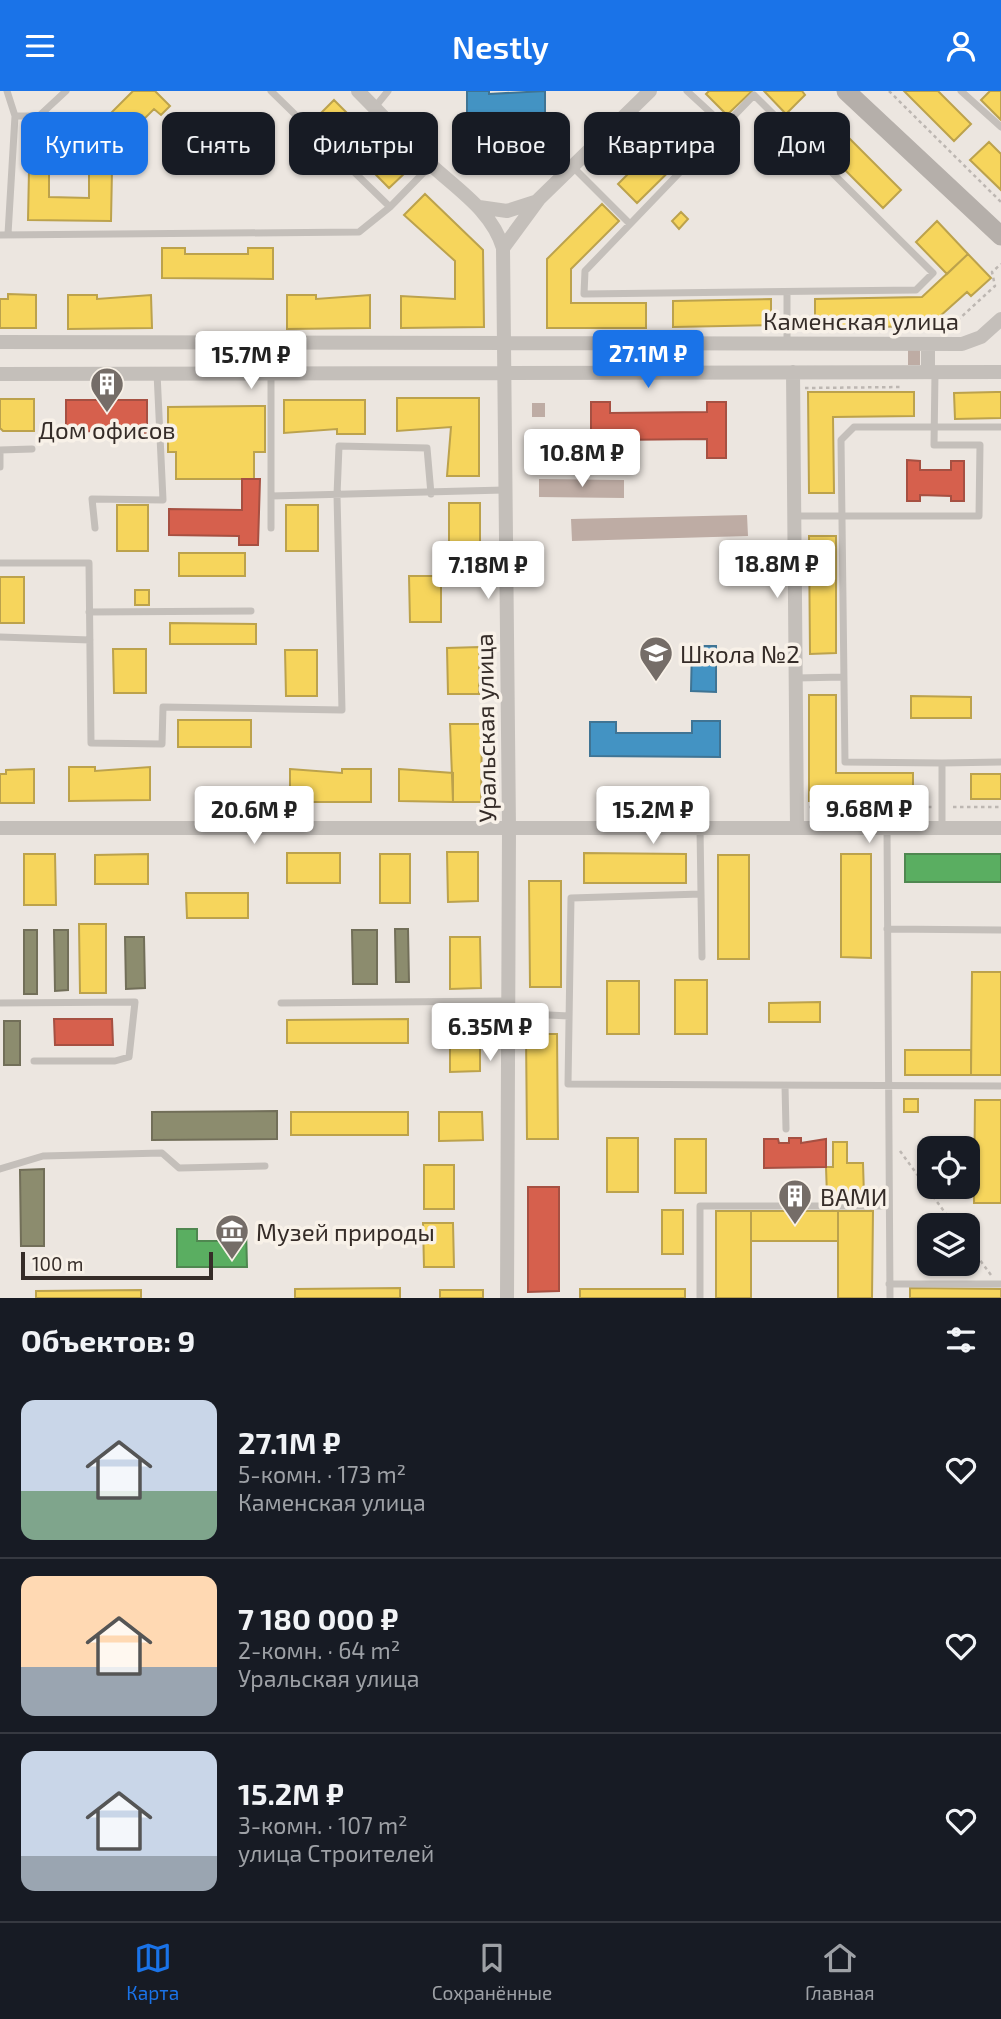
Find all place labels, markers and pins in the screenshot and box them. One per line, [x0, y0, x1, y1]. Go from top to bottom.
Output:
pin: 15.7M ₽ [186, 331, 316, 391]
pin: 27.1M ₽ [583, 331, 713, 390]
building icon: Дом офисов [88, 365, 126, 414]
place label: Дом офисов [38, 415, 176, 444]
pin: 10.8M ₽ [517, 429, 647, 489]
pin: 18.8M ₽ [712, 540, 842, 600]
pin: 7.18M ₽ [423, 541, 553, 601]
school or university icon: Школа №2 [637, 634, 675, 683]
place label: Школа №2 [680, 639, 800, 668]
pin: 9.68M ₽ [804, 785, 934, 845]
pin: 20.6M ₽ [189, 787, 319, 846]
pin: 15.2M ₽ [588, 787, 718, 846]
pin: 6.35M ₽ [425, 1003, 555, 1063]
building icon: ВАМИ [776, 1177, 814, 1226]
place label: ВАМИ [820, 1182, 887, 1211]
museum icon: Музей природы [213, 1212, 251, 1261]
place label: Музей природы [256, 1217, 435, 1247]

